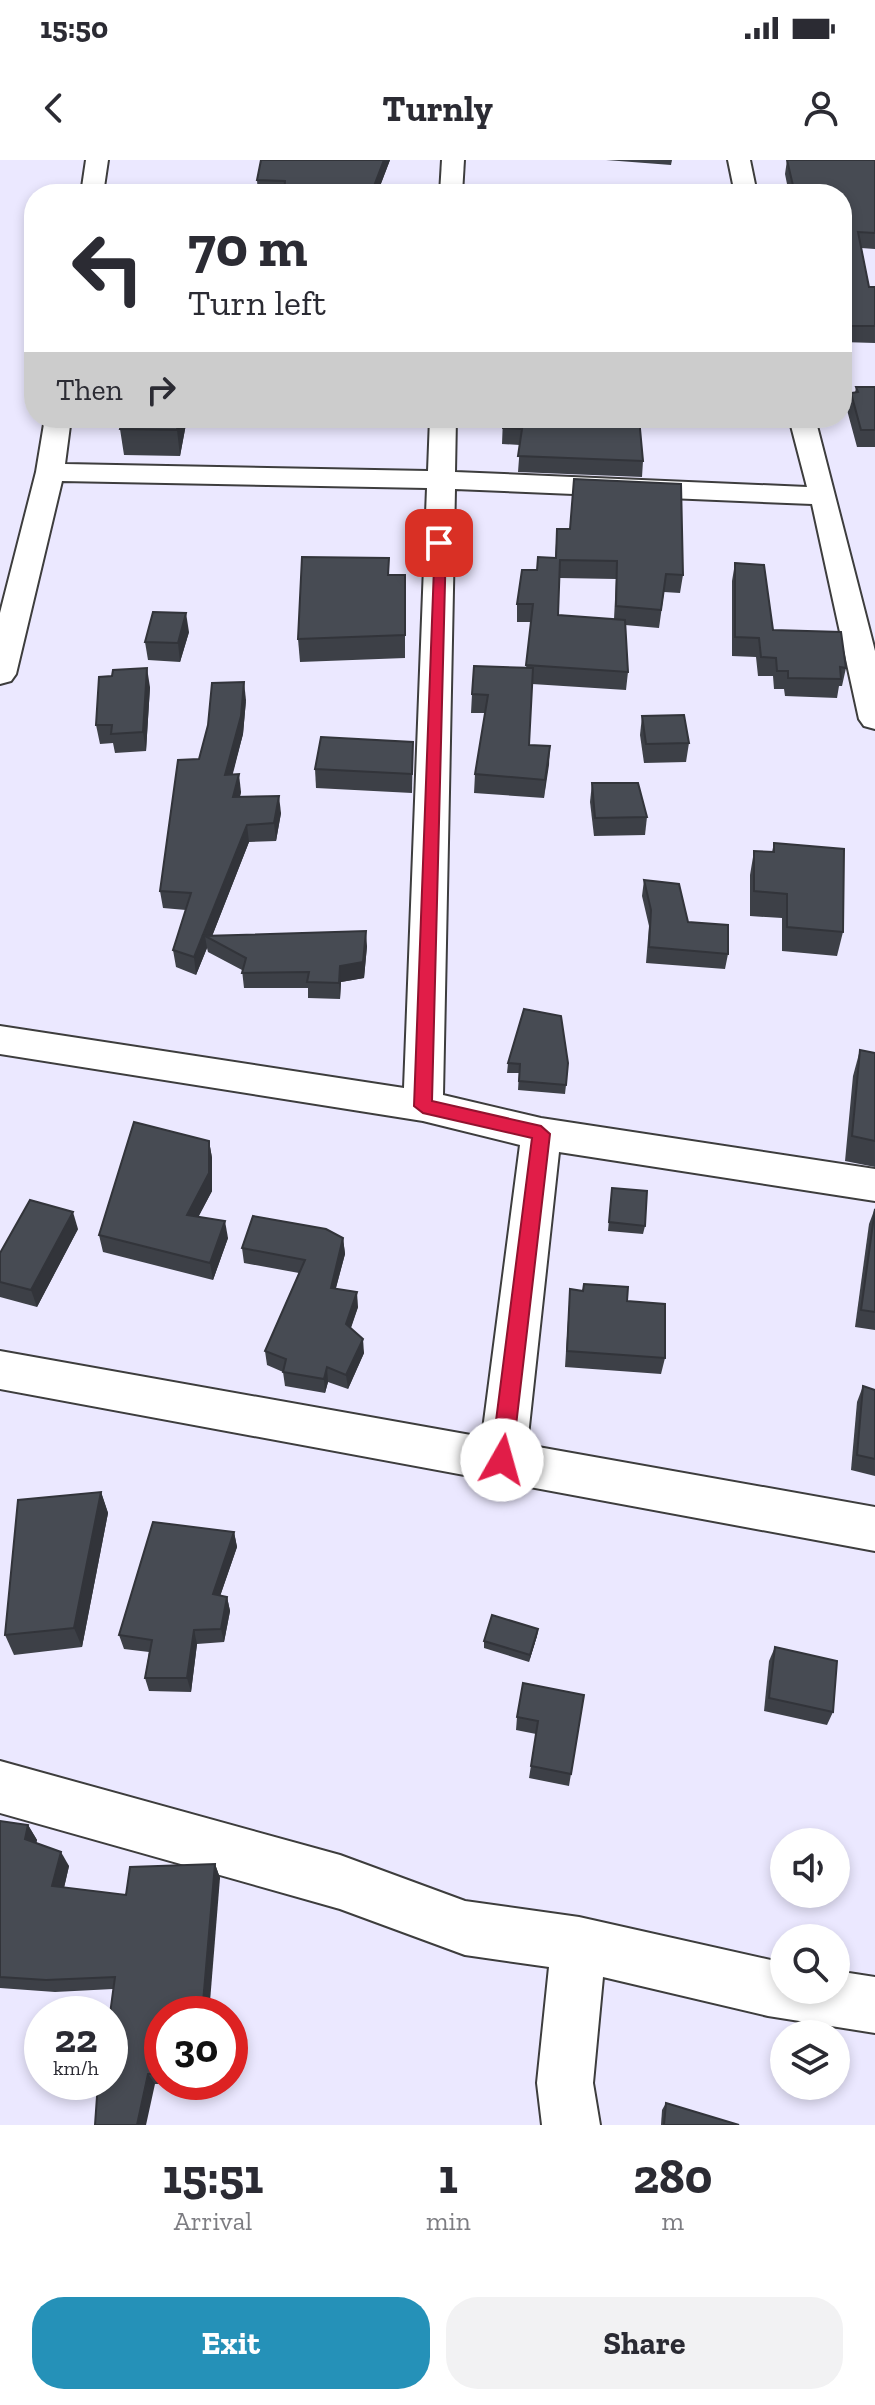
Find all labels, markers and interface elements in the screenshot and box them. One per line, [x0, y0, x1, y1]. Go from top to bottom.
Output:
text: 15:50 [40, 10, 108, 46]
icon: back [32, 86, 76, 130]
icon: person [799, 86, 843, 130]
text: Turnly [382, 87, 493, 130]
text: 70 m [188, 213, 308, 280]
icon: left [56, 216, 160, 320]
text: Turn left [188, 281, 326, 324]
icon: right [139, 368, 183, 412]
text: Then [56, 372, 123, 408]
pin [405, 509, 473, 577]
icon: arrive [417, 521, 461, 565]
position arrow [460, 1418, 544, 1502]
map controls [770, 1828, 850, 2100]
button: sound [770, 1828, 850, 1908]
button: search [770, 1924, 850, 2004]
speed limit sign: 30 [144, 1996, 248, 2100]
text: 22 [55, 2014, 97, 2062]
button: layers [770, 2020, 850, 2100]
text: km/h [53, 2056, 99, 2080]
text: 15:51 [163, 2148, 263, 2205]
text: 1 [439, 2148, 458, 2205]
text: 280 [633, 2148, 712, 2205]
text: Arrival [174, 2205, 252, 2237]
text: min [426, 2205, 471, 2237]
text: m [662, 2205, 684, 2237]
button: Exit [32, 2297, 430, 2389]
button: Share [446, 2297, 843, 2389]

